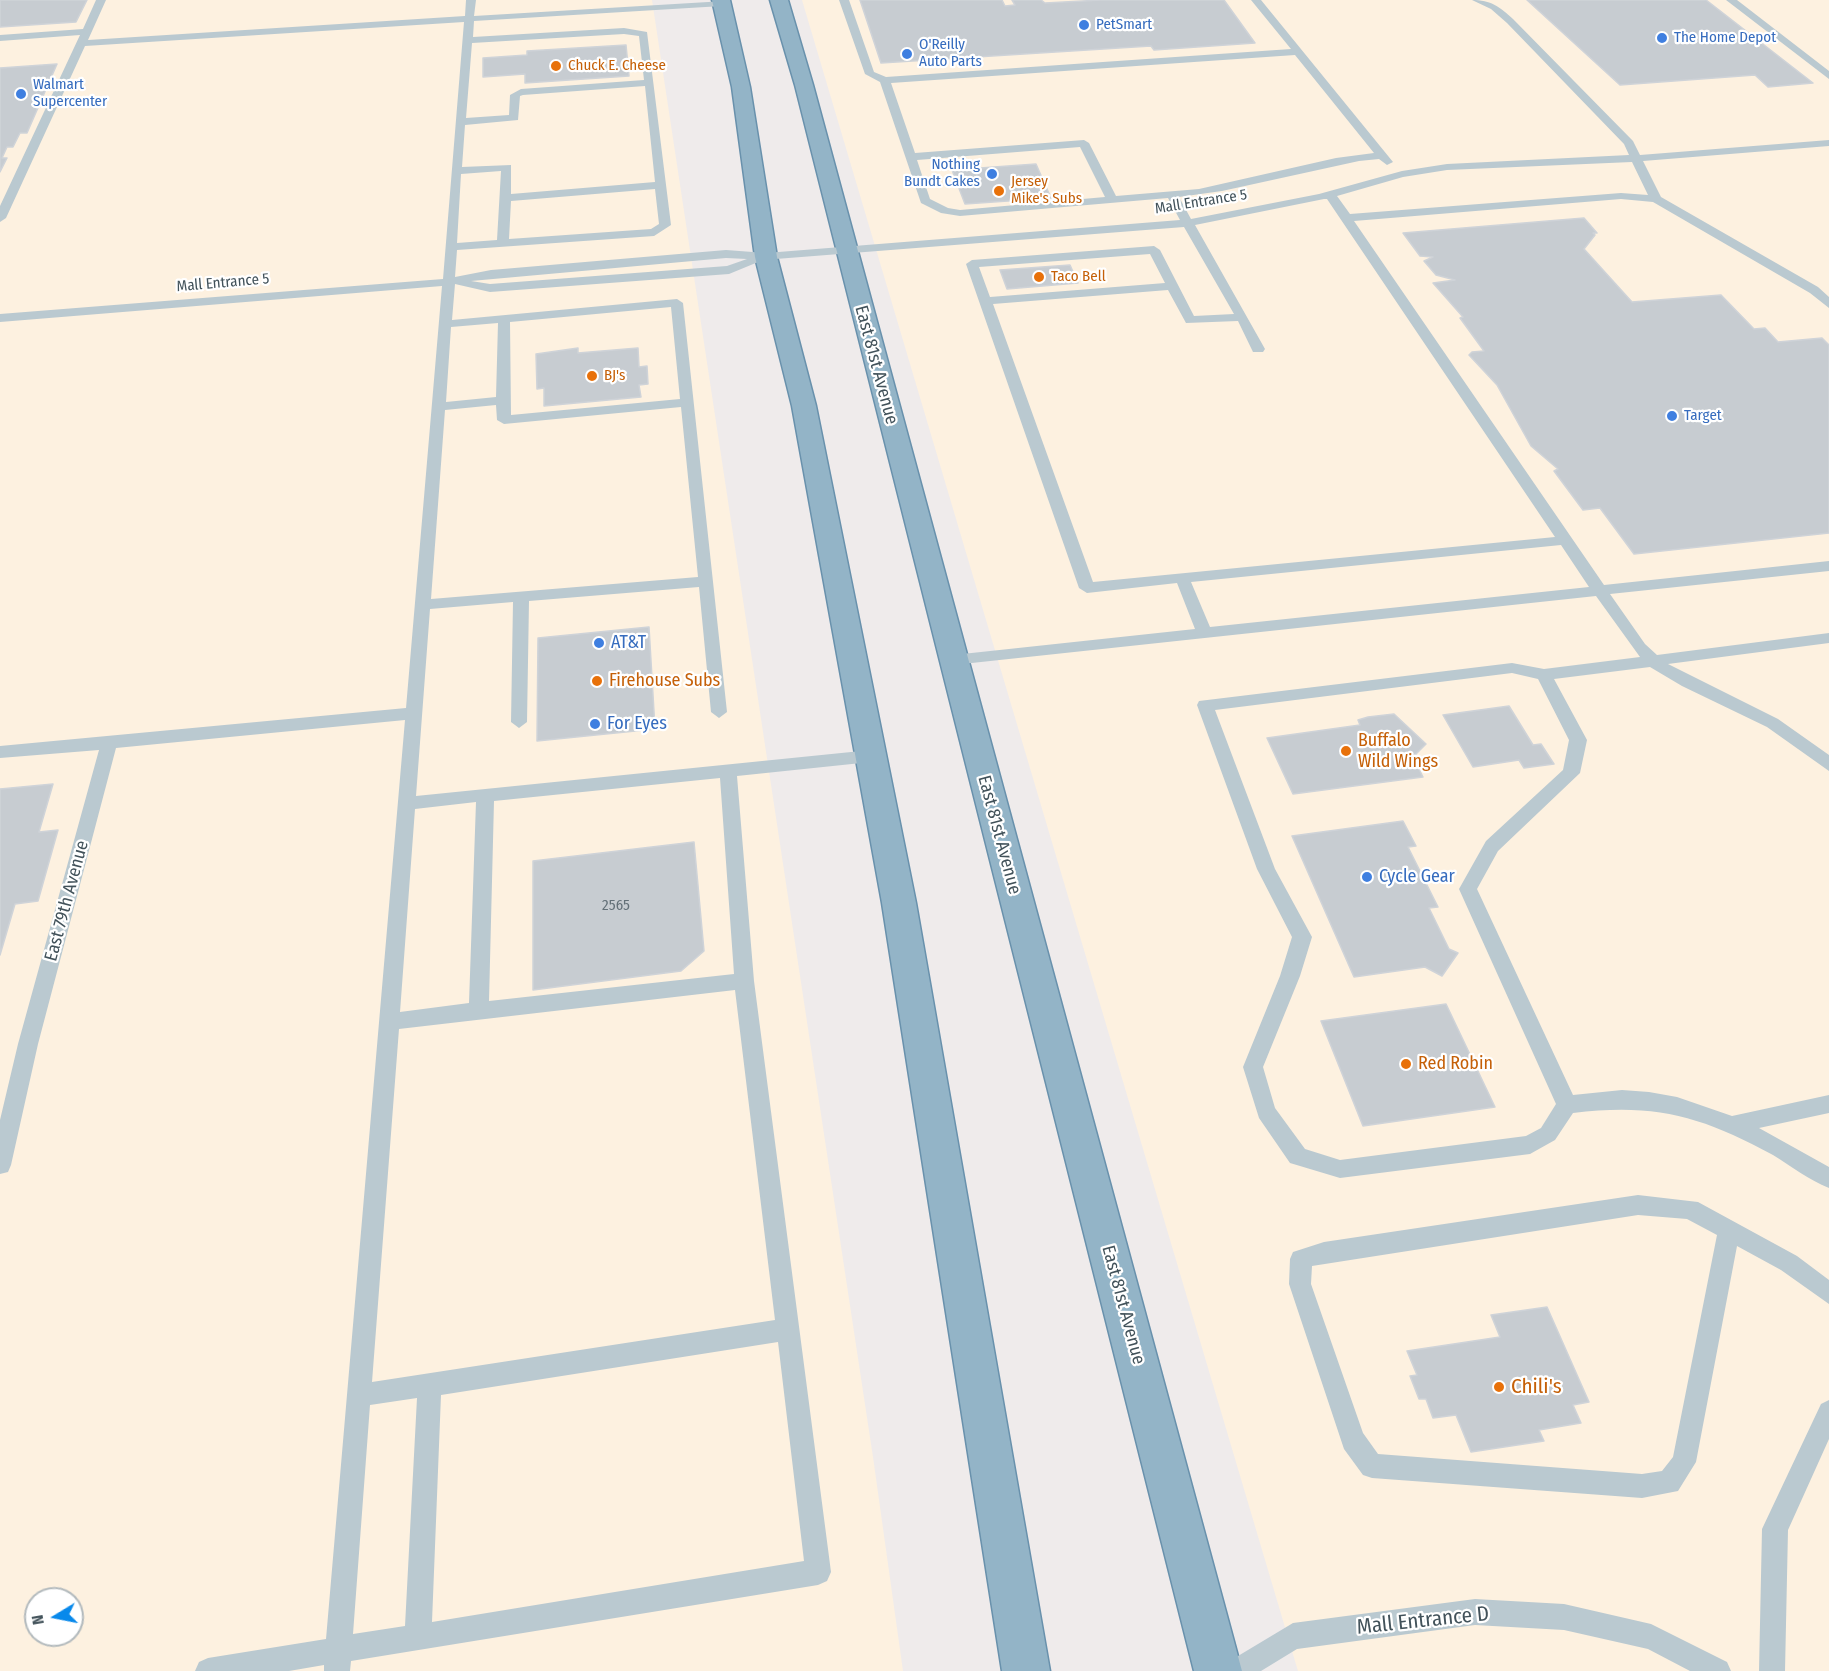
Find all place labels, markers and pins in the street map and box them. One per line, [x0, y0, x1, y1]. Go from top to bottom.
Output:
place label: PetSmart [1096, 16, 1152, 34]
marker: PetSmart [1077, 18, 1091, 32]
place label: The Home Depot [1674, 29, 1776, 47]
marker: The Home Depot [1655, 31, 1669, 45]
place label: O'Reilly Auto Parts [919, 36, 982, 71]
marker: O'Reilly Auto Parts [900, 47, 914, 61]
place label: Chuck E. Cheese [568, 57, 666, 75]
marker: Chuck E. Cheese [549, 59, 563, 73]
place label: Walmart Supercenter [33, 76, 107, 111]
marker: Walmart Supercenter [14, 87, 28, 101]
place label: Nothing Bundt Cakes [904, 156, 980, 191]
marker: Nothing Bundt Cakes [985, 167, 999, 181]
place label: Jersey Mike's Subs [1011, 173, 1082, 208]
marker: Jersey Mike's Subs [992, 184, 1006, 198]
place label: Taco Bell [1051, 268, 1106, 286]
marker: Taco Bell [1032, 270, 1046, 284]
place label: BJ's [604, 367, 625, 385]
marker: BJ's [585, 369, 599, 383]
place label: Target [1684, 407, 1722, 425]
marker: Target [1665, 409, 1679, 423]
place label: AT&T [611, 632, 646, 654]
marker: AT&T [592, 636, 606, 650]
place label: Firehouse Subs [609, 670, 720, 692]
marker: Firehouse Subs [590, 674, 604, 688]
place label: For Eyes [607, 713, 667, 735]
marker: For Eyes [588, 717, 602, 731]
place label: Buffalo Wild Wings [1358, 730, 1438, 772]
marker: Buffalo Wild Wings [1339, 744, 1353, 758]
place label: Cycle Gear [1379, 866, 1455, 888]
marker: Cycle Gear [1360, 870, 1374, 884]
place label: Red Robin [1418, 1053, 1493, 1075]
marker: Red Robin [1399, 1057, 1413, 1071]
place label: Chili's [1511, 1374, 1562, 1400]
marker: Chili's [1492, 1380, 1506, 1394]

